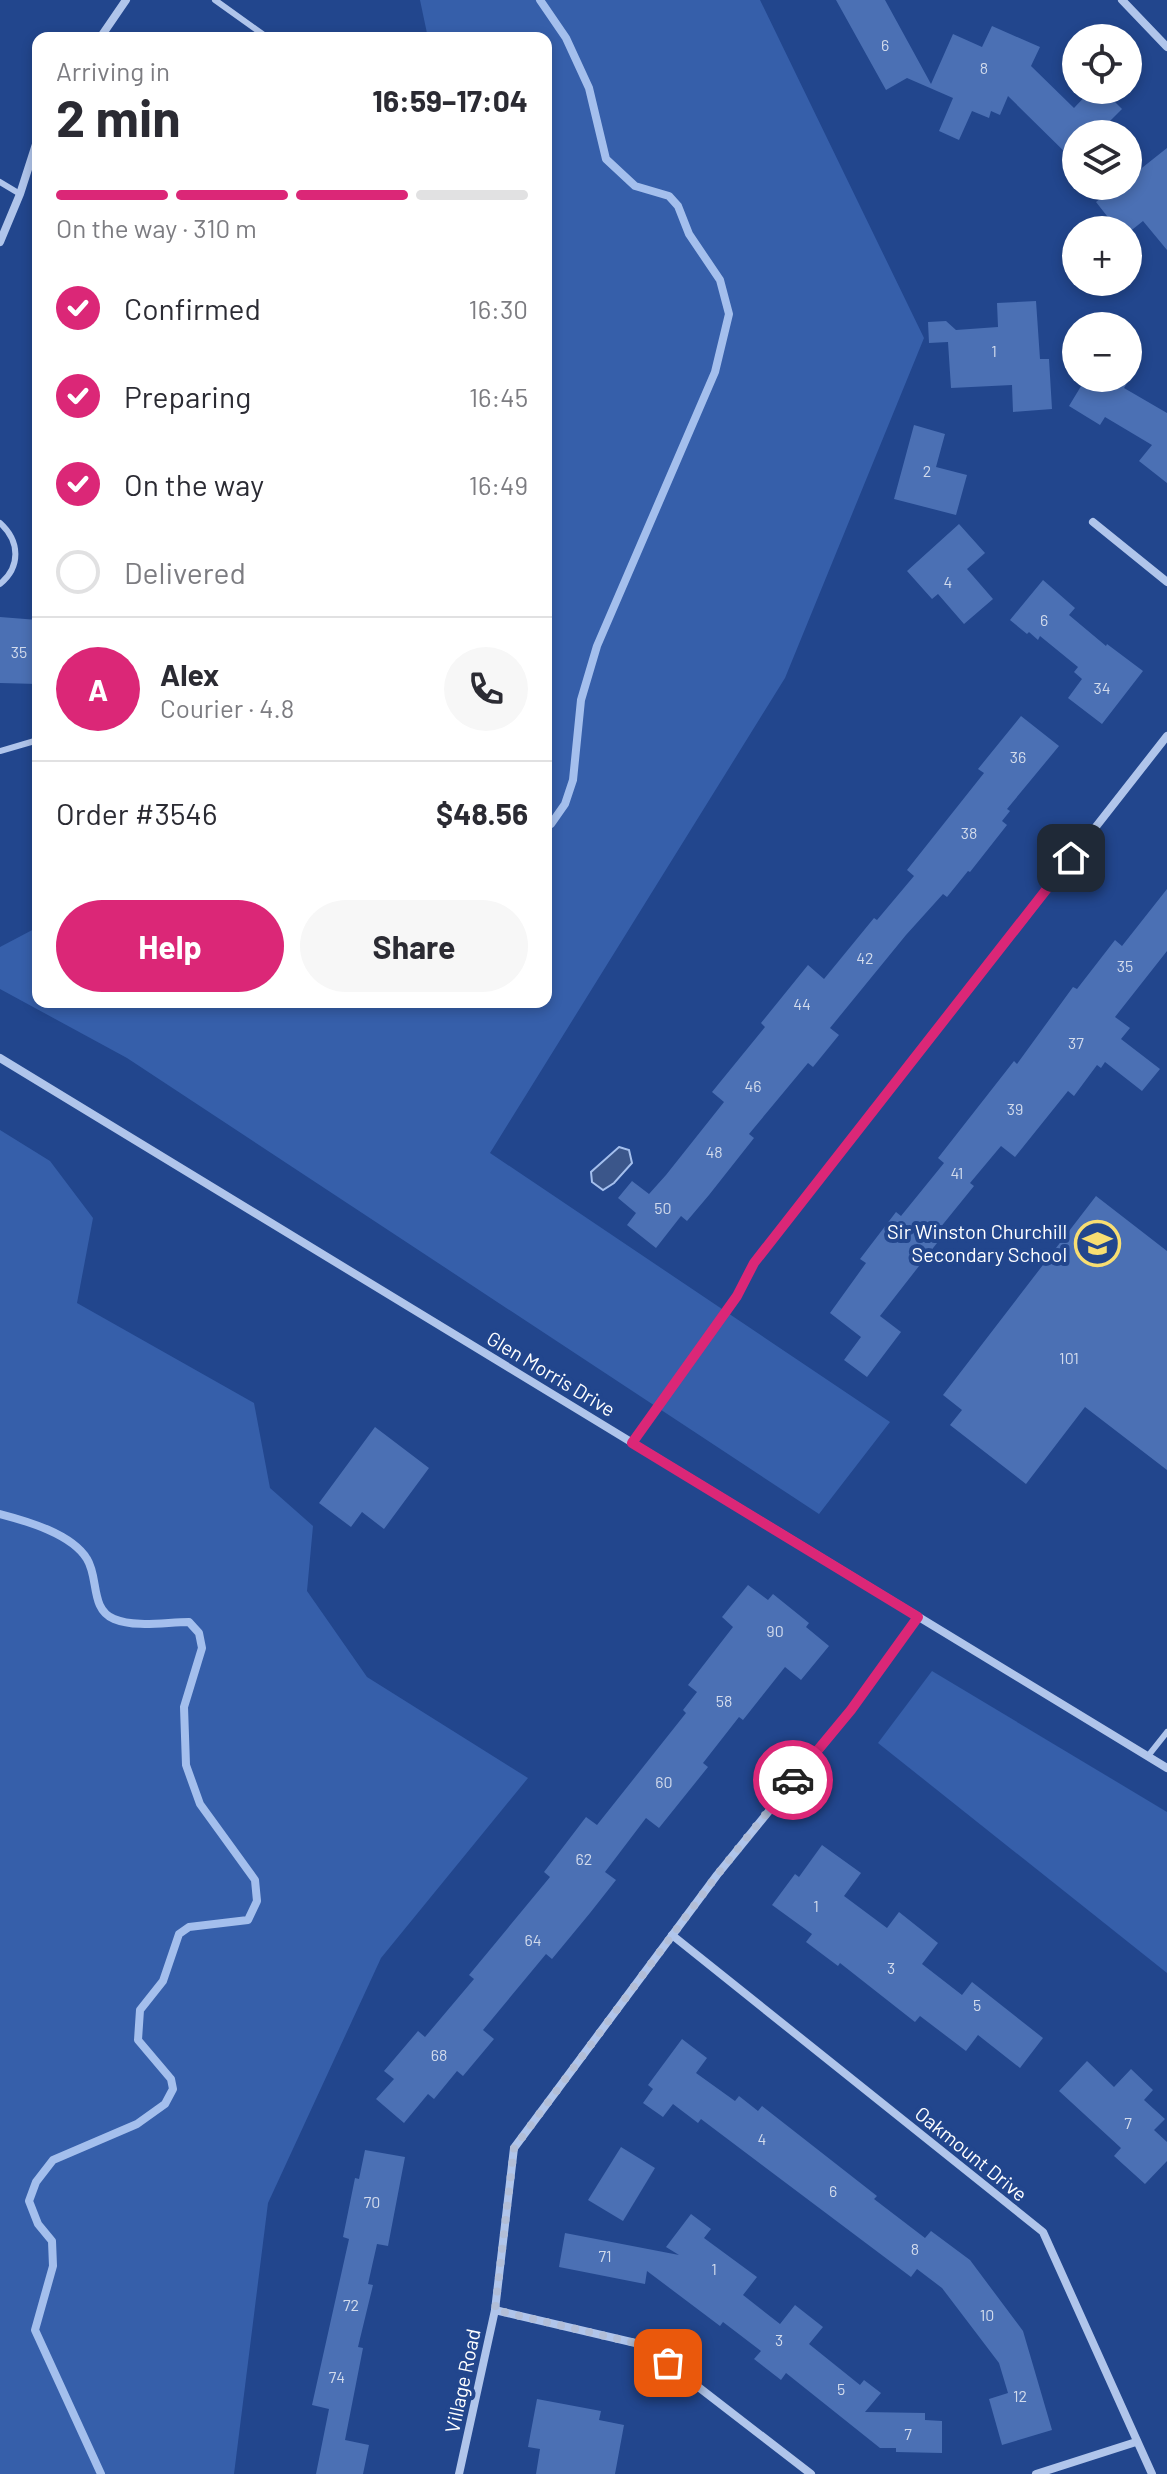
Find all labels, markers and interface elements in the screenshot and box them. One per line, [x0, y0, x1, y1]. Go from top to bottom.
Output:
map controls [1062, 24, 1142, 392]
button: locate [1062, 24, 1142, 104]
house number: 6 [881, 35, 889, 54]
text: Arriving in [56, 55, 170, 86]
house number: 8 [980, 58, 988, 77]
text: 16:59–17:04 [372, 82, 528, 118]
text: 2 min [56, 85, 181, 147]
button: layers [1062, 120, 1142, 200]
text: On the way · 310 m [56, 212, 257, 243]
button: + [1062, 216, 1142, 296]
icon: check [56, 286, 100, 330]
text: Confirmed [124, 290, 261, 326]
text: 16:30 [469, 293, 528, 324]
button: − [1062, 312, 1142, 392]
house number: 1 [991, 341, 997, 360]
icon: check [56, 374, 100, 418]
text: Preparing [124, 378, 251, 414]
text: 16:45 [469, 381, 528, 412]
house number: 2 [923, 461, 931, 480]
icon: check [56, 462, 100, 506]
text: On the way [124, 466, 264, 502]
text: 16:49 [469, 469, 528, 500]
text: Delivered [124, 554, 246, 590]
house number: 4 [944, 572, 952, 591]
house number: 6 [1040, 610, 1048, 629]
house number: 35 [11, 642, 27, 661]
button: phone [444, 647, 528, 731]
text: Alex [160, 656, 219, 692]
text: A [88, 671, 108, 707]
house number: 34 [1093, 678, 1111, 697]
text: Courier · 4.8 [160, 692, 294, 723]
house number: 36 [1010, 747, 1026, 766]
text: Order #3546 [56, 795, 217, 831]
text: $48.56 [436, 795, 528, 831]
house number: 38 [961, 823, 977, 842]
pin [1037, 824, 1105, 892]
icon: home [1049, 836, 1093, 880]
button: Help [56, 900, 284, 992]
button: Share [300, 900, 528, 992]
house number: 42 [856, 948, 874, 967]
house number: 35 [1117, 956, 1133, 975]
house number: 44 [793, 994, 811, 1013]
house number: 37 [1068, 1033, 1084, 1052]
house number: 46 [744, 1076, 762, 1095]
house number: 39 [1007, 1099, 1023, 1118]
house number: 48 [705, 1142, 723, 1161]
house number: 41 [951, 1163, 963, 1182]
house number: 50 [654, 1198, 672, 1217]
place label: Sir Winston Churchill Secondary School [887, 1219, 1067, 1266]
school or university icon: Sir Winston Churchill Secondary School [1074, 1219, 1122, 1267]
street label: Glen Morris Drive [483, 1325, 620, 1421]
house number: 101 [1059, 1348, 1079, 1367]
house number: 90 [766, 1621, 784, 1640]
house number: 58 [716, 1691, 732, 1710]
courier [753, 1740, 833, 1820]
icon: car [771, 1758, 815, 1802]
house number: 60 [655, 1772, 673, 1791]
house number: 62 [576, 1849, 592, 1868]
house number: 1 [813, 1896, 819, 1915]
house number: 64 [524, 1930, 542, 1949]
house number: 3 [887, 1958, 895, 1977]
house number: 5 [973, 1995, 981, 2014]
house number: 68 [431, 2045, 447, 2064]
street label: Oakmount Drive [911, 2101, 1032, 2206]
house number: 7 [1124, 2113, 1132, 2132]
house number: 4 [758, 2129, 766, 2148]
house number: 6 [829, 2181, 837, 2200]
house number: 70 [364, 2192, 380, 2211]
house number: 8 [911, 2239, 919, 2258]
house number: 71 [598, 2246, 612, 2265]
house number: 1 [711, 2259, 717, 2278]
house number: 72 [343, 2295, 359, 2314]
house number: 10 [980, 2305, 994, 2324]
street label: Village Road [439, 2327, 485, 2435]
pin [634, 2329, 702, 2397]
house number: 3 [775, 2330, 783, 2349]
icon: bag [646, 2341, 690, 2385]
house number: 74 [329, 2367, 345, 2386]
house number: 5 [837, 2379, 845, 2398]
house number: 12 [1013, 2386, 1027, 2405]
house number: 7 [904, 2424, 912, 2443]

